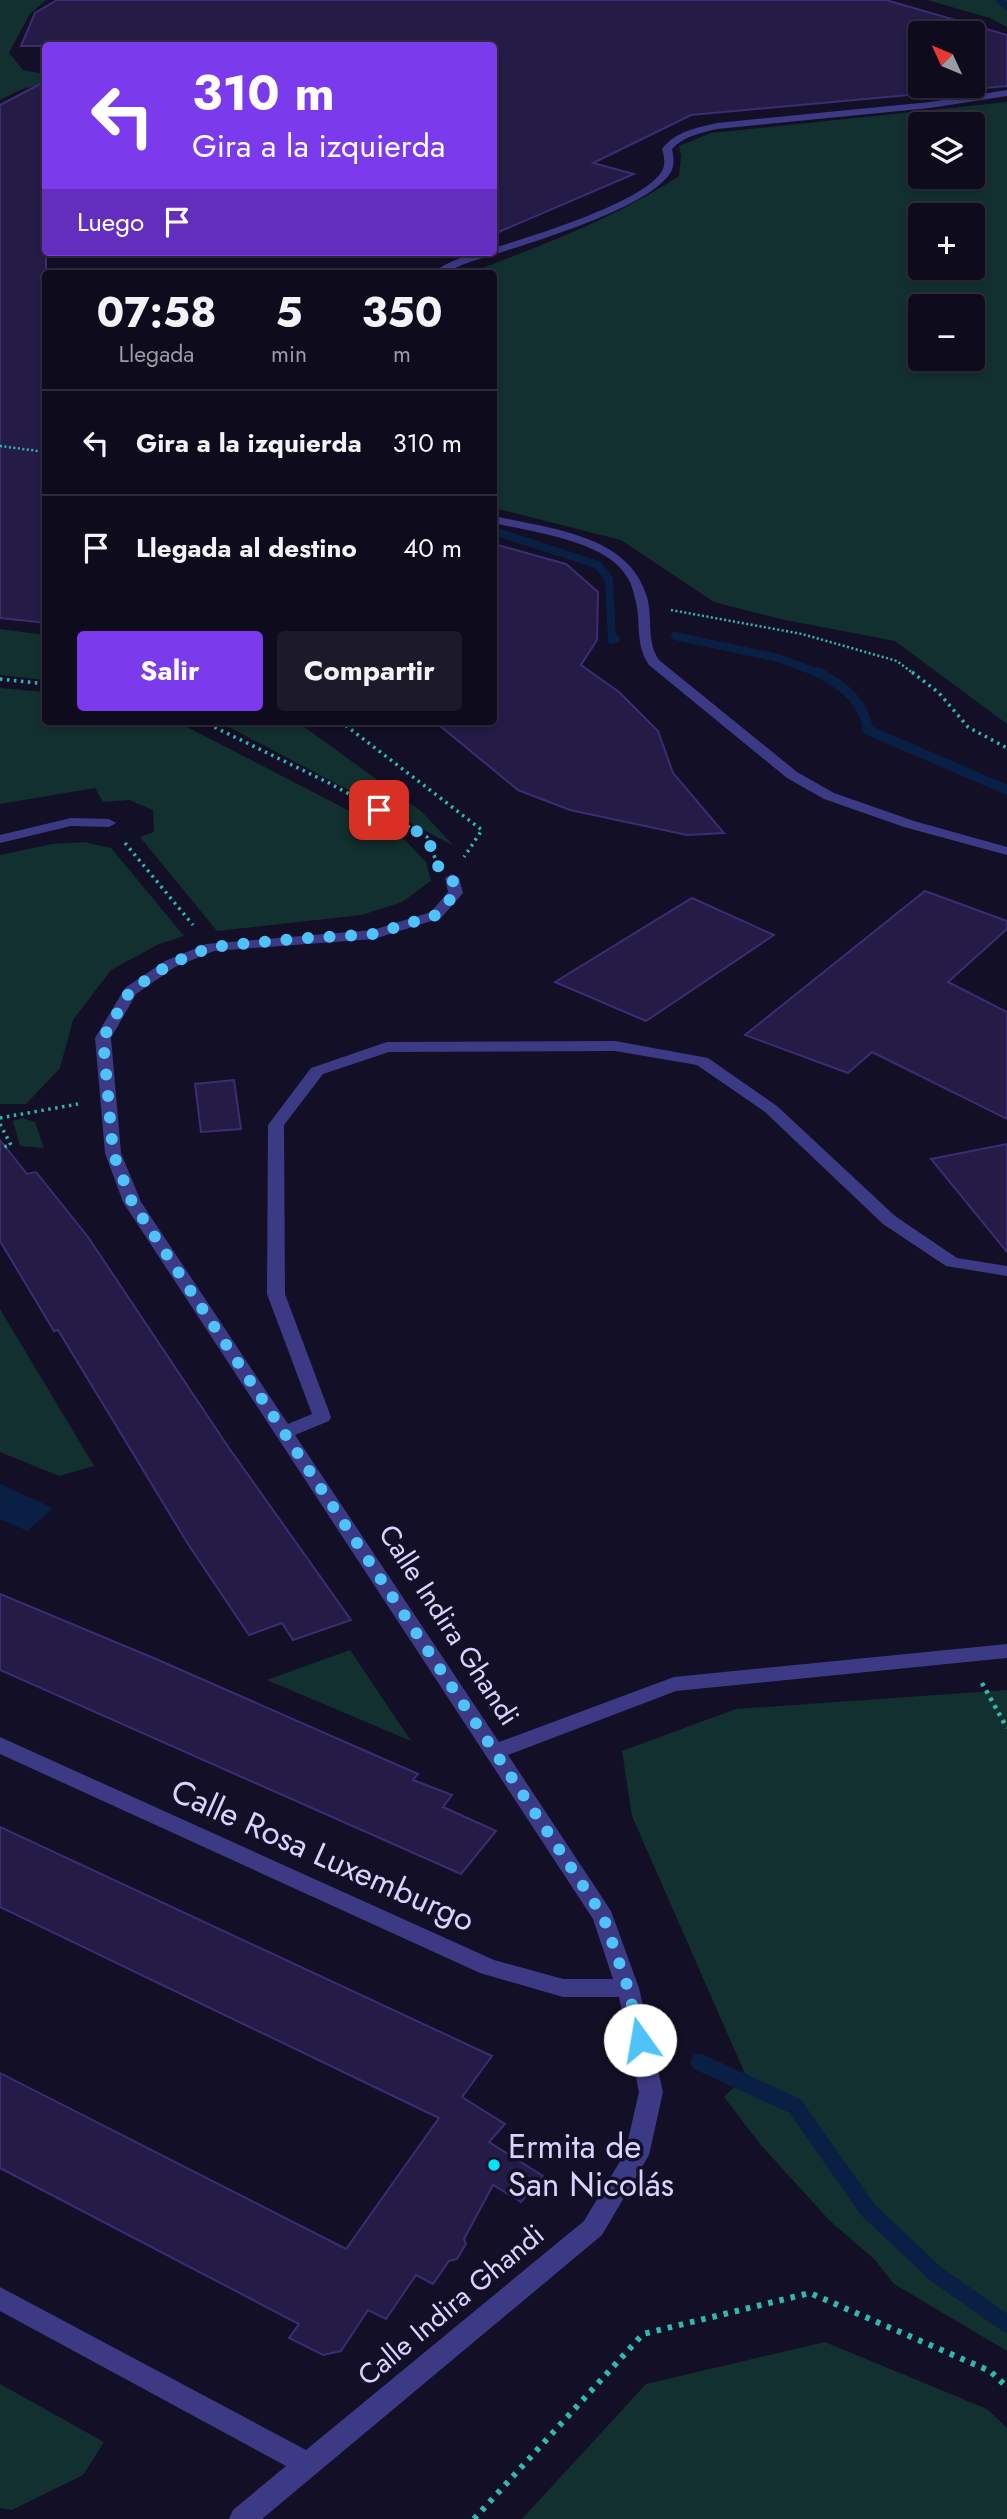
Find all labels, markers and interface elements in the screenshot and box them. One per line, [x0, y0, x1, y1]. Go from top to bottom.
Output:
north arrow [908, 21, 985, 98]
map controls [908, 21, 985, 371]
text: 310 m [192, 58, 335, 128]
icon: left [77, 70, 168, 161]
button: layers [908, 112, 985, 189]
text: Gira a la izquierda [192, 123, 445, 169]
text: Luego [77, 203, 144, 241]
icon: arrive [158, 203, 196, 241]
button: + [908, 203, 985, 280]
text: 07:58 [96, 282, 217, 343]
text: 5 [275, 282, 303, 343]
text: 350 [362, 282, 442, 343]
button: − [908, 294, 985, 371]
text: Llegada [119, 337, 194, 371]
text: min [271, 337, 307, 371]
text: m [393, 337, 411, 371]
icon: left [77, 424, 115, 462]
text: Gira a la izquierda [136, 424, 362, 462]
text: 310 m [392, 424, 462, 462]
icon: arrive [77, 529, 115, 567]
text: Llegada al destino [136, 529, 357, 567]
text: 40 m [403, 529, 462, 567]
button: Salir [77, 631, 263, 711]
button: Compartir [277, 631, 462, 711]
pin [349, 780, 409, 840]
icon: arrive [360, 791, 398, 829]
street label: Calle Indira Ghandi [369, 1516, 529, 1734]
street label: Calle Rosa Luxemburgo [164, 1767, 482, 1943]
position arrow [603, 2003, 677, 2077]
place label: Ermita de San Nicolás [508, 2123, 674, 2208]
marker: Ermita de San Nicolás [486, 2157, 502, 2173]
street label: Calle Indira Ghandi [349, 2215, 553, 2395]

